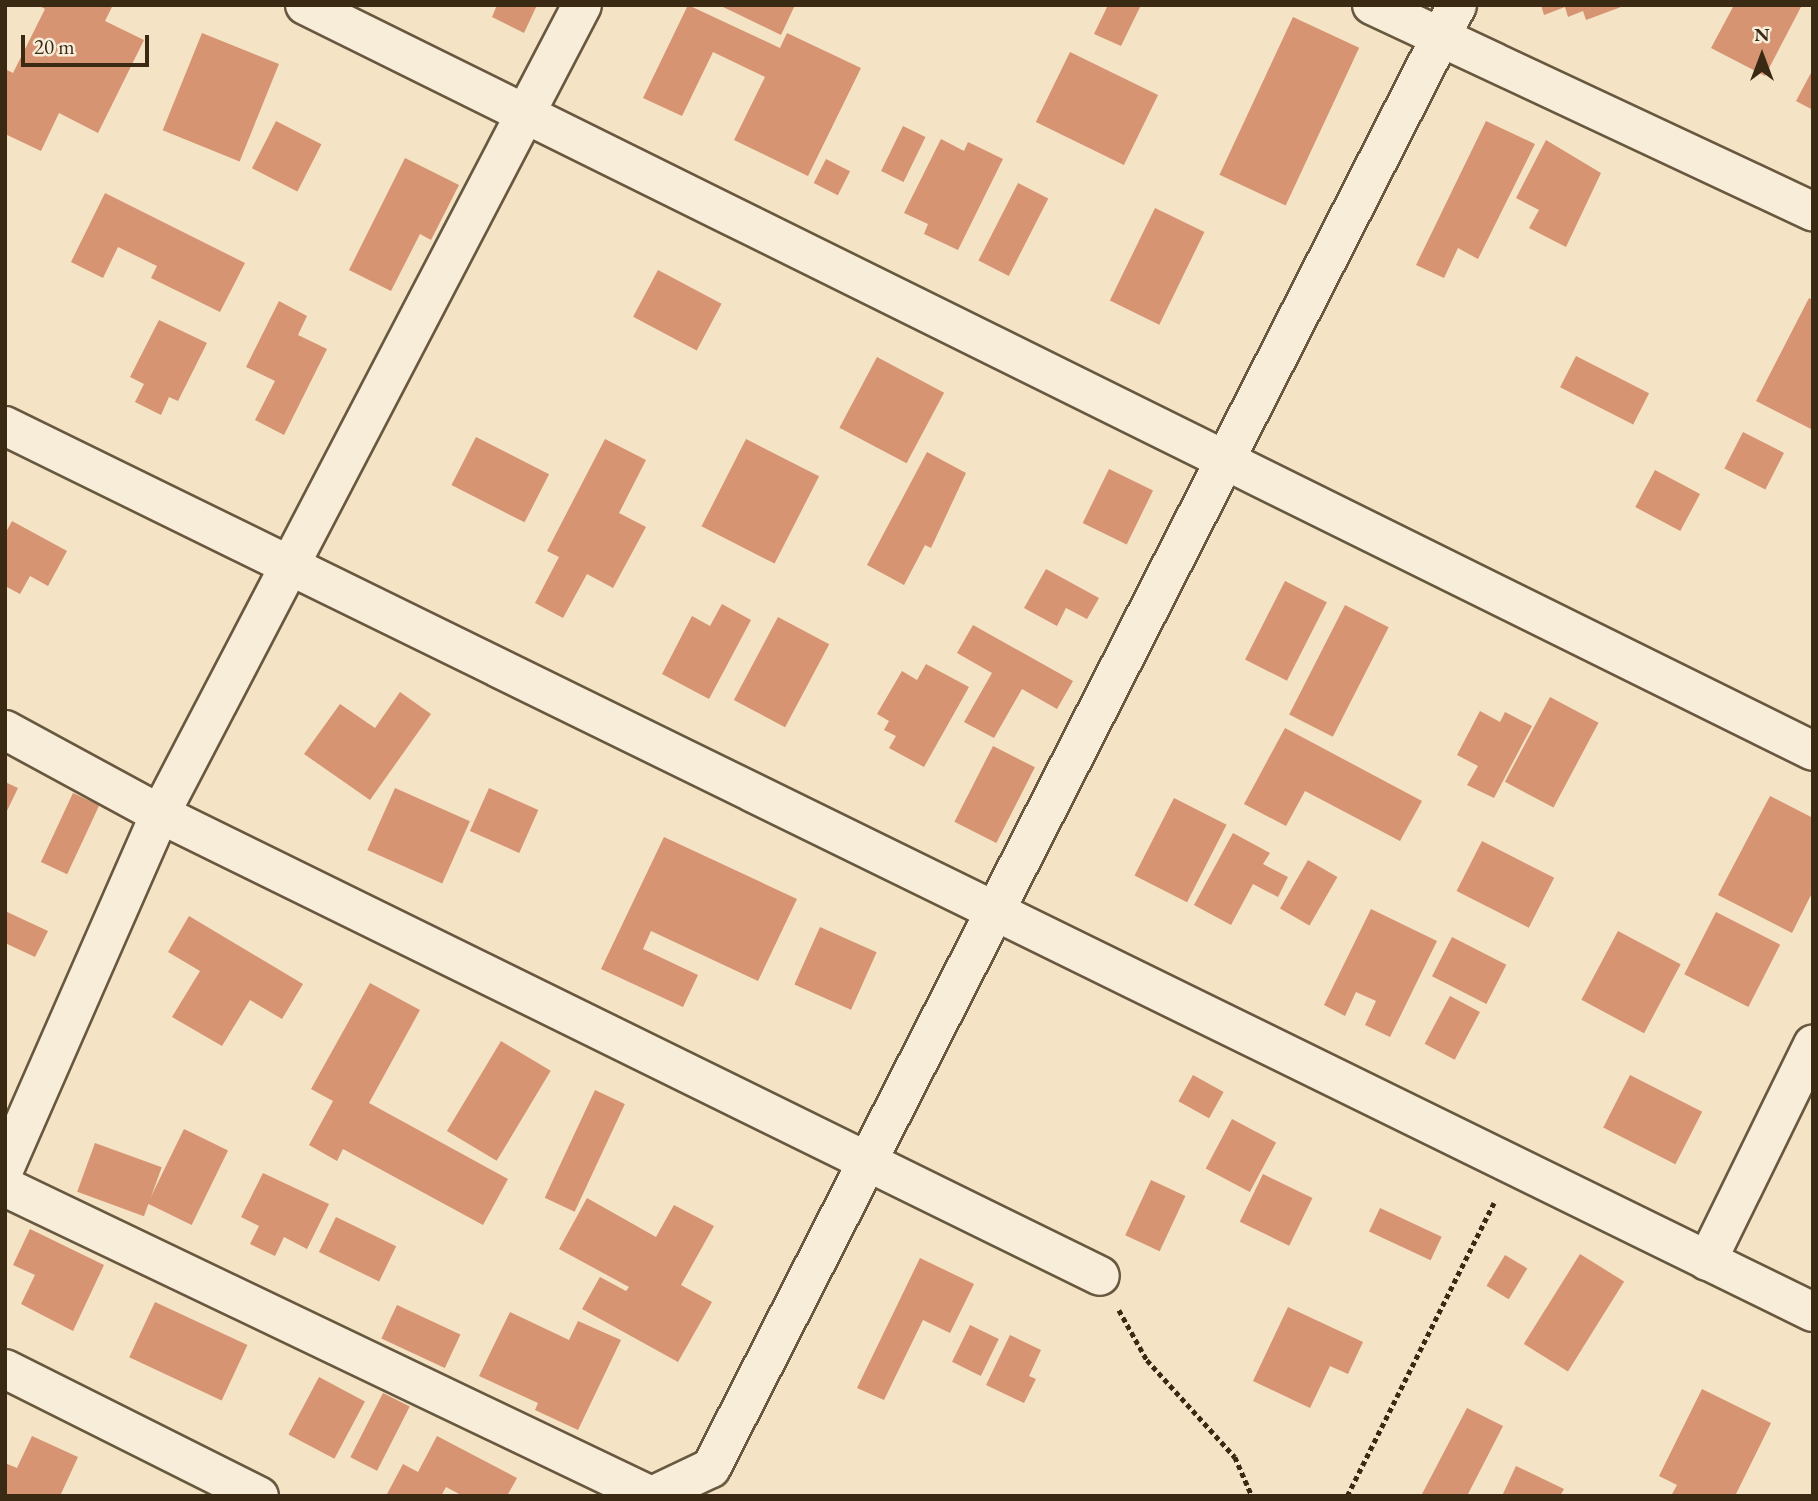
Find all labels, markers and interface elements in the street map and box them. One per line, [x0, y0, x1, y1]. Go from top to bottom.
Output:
scale bar [24, 21, 152, 65]
north arrow [1727, 21, 1797, 91]
text: N [1754, 22, 1770, 47]
text: 20 m [34, 33, 75, 60]

